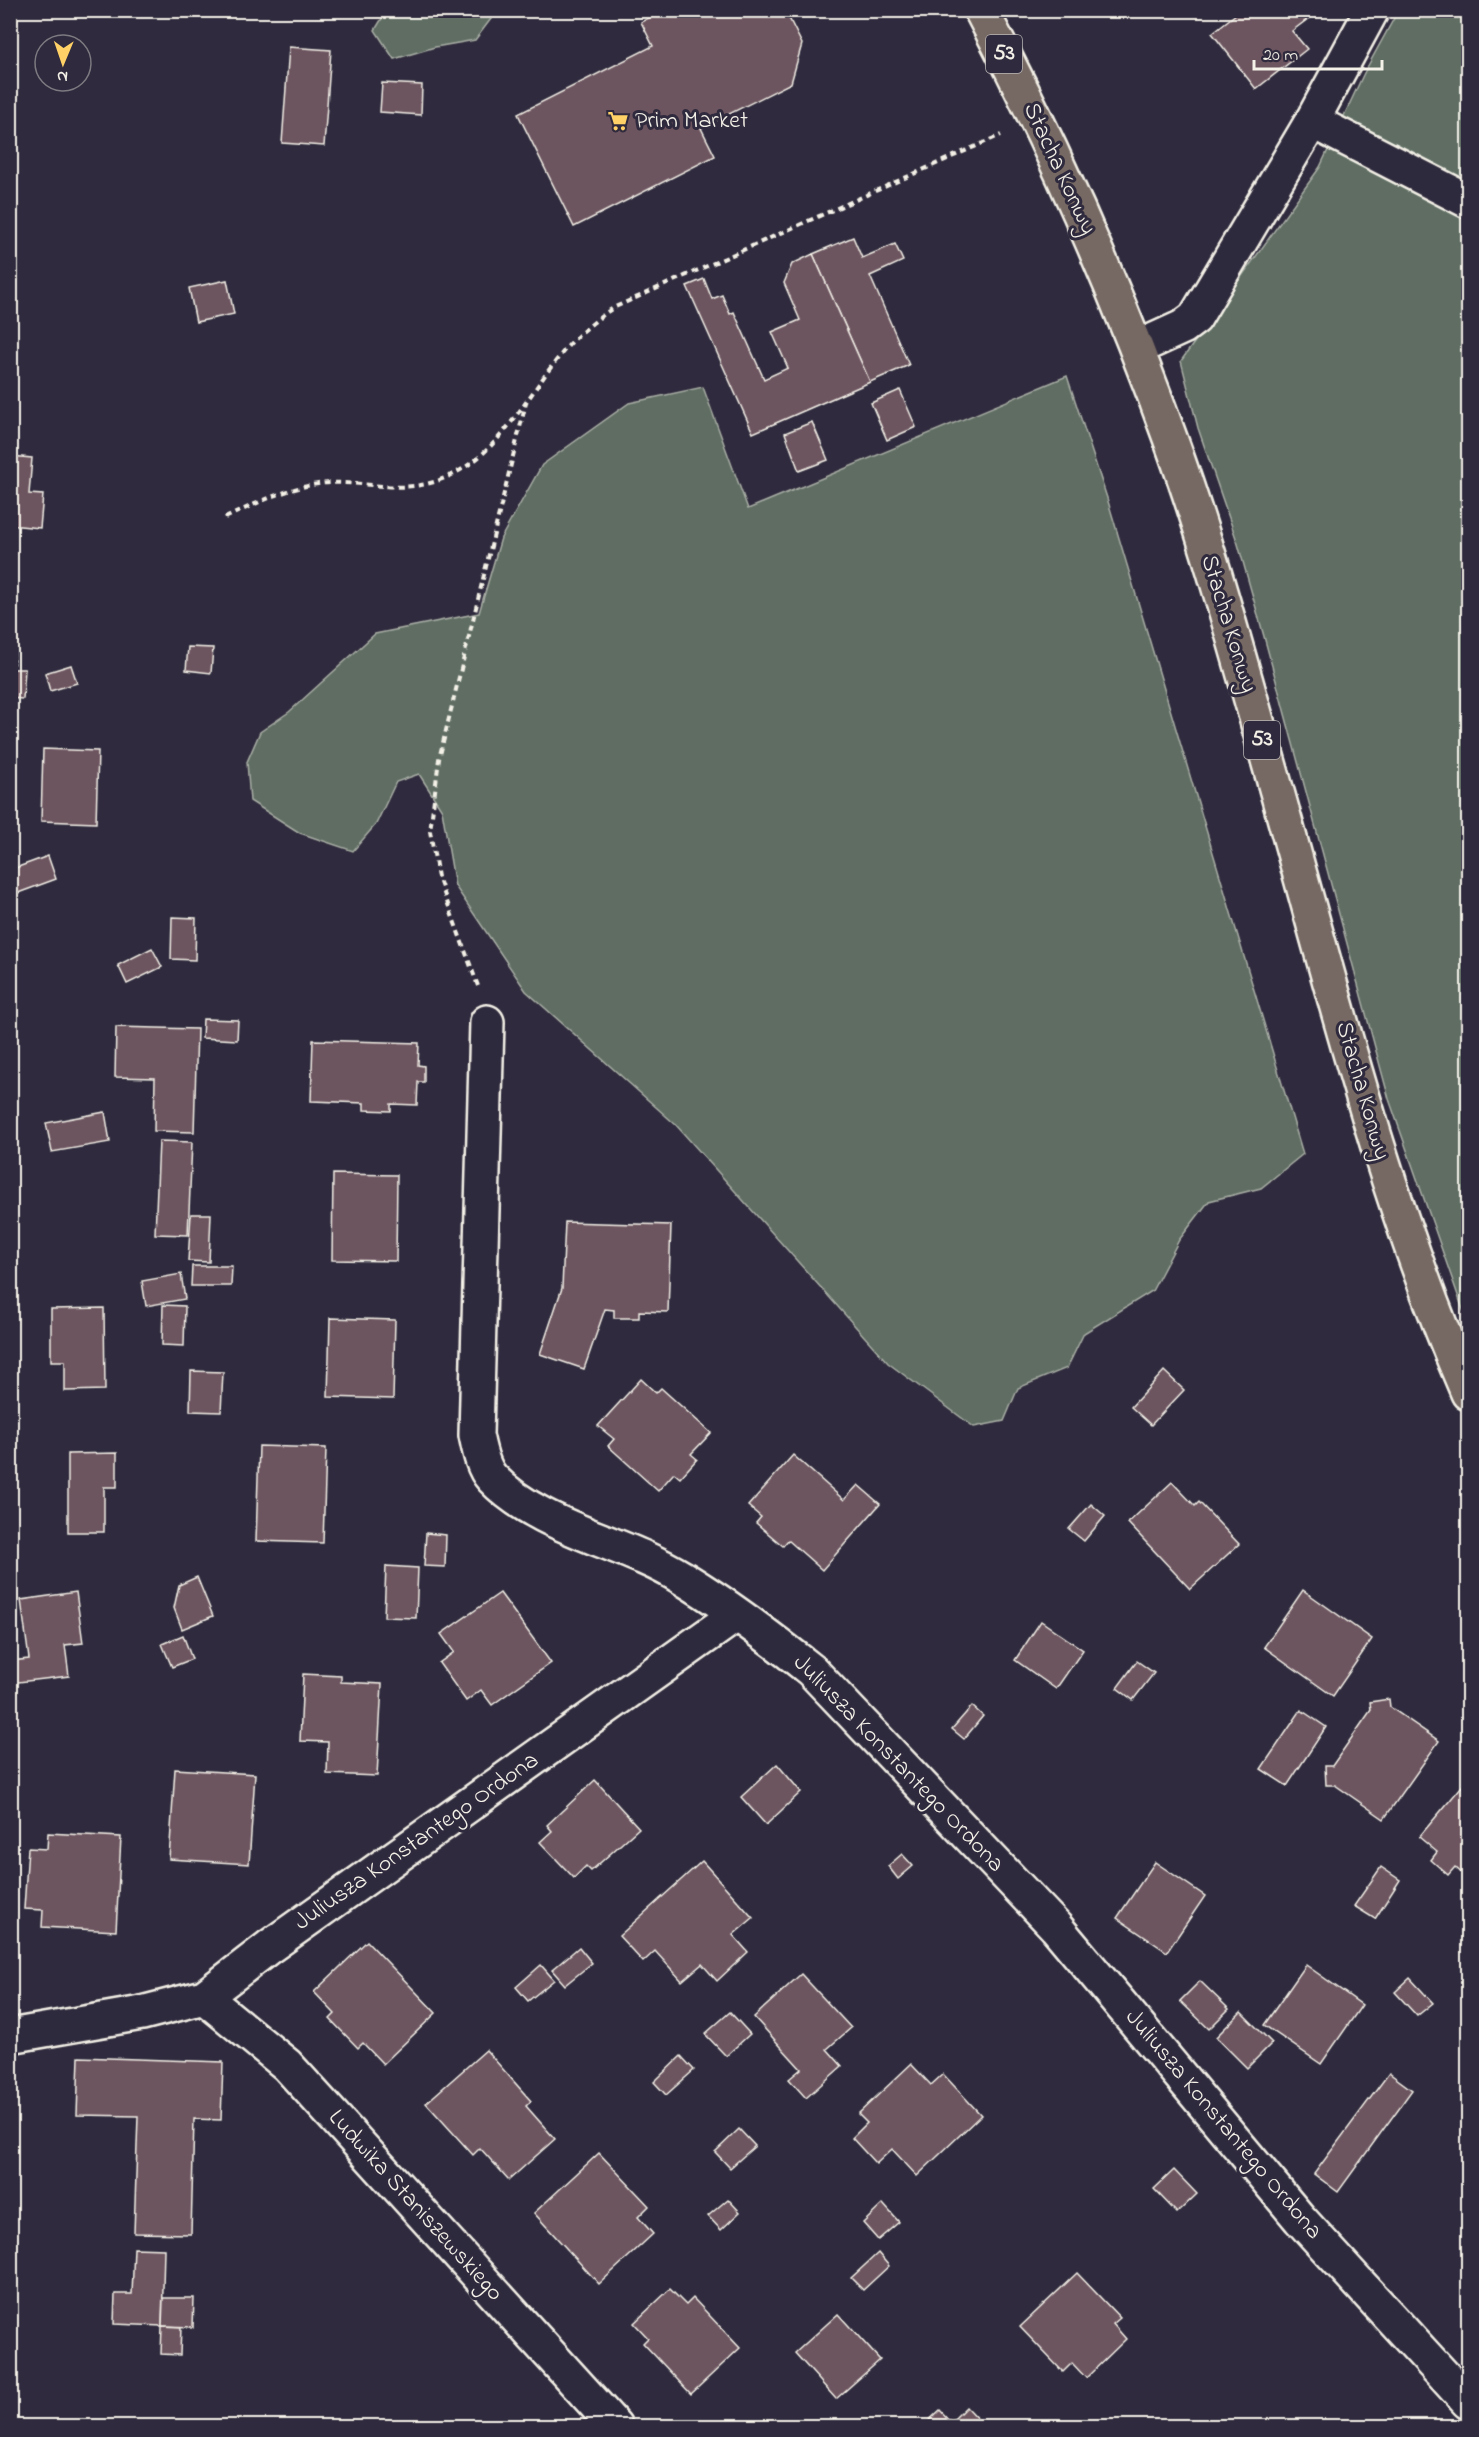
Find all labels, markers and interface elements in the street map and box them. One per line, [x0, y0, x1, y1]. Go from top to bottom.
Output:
north arrow [33, 33, 93, 93]
scale bar [1254, 33, 1382, 71]
road number: 53 [986, 35, 1022, 73]
text: 20 m [1263, 43, 1298, 69]
text: N [57, 64, 68, 88]
street label: Stacha Konwy [1012, 97, 1105, 241]
place label: Prim Market [635, 104, 748, 139]
supermarket icon: Prim Market [606, 109, 630, 133]
street label: Stacha Konwy [1189, 551, 1266, 698]
road number: 53 [1244, 721, 1280, 759]
street label: Stacha Konwy [1325, 1018, 1398, 1165]
street label: Juliusza Konstantego Ordona [784, 1647, 1012, 1881]
street label: Juliusza Konstantego Ordona [287, 1744, 547, 1940]
street label: Juliusza Konstantego Ordona [1116, 2002, 1330, 2248]
street label: Ludwika Staniszewskiego [319, 2102, 511, 2310]

